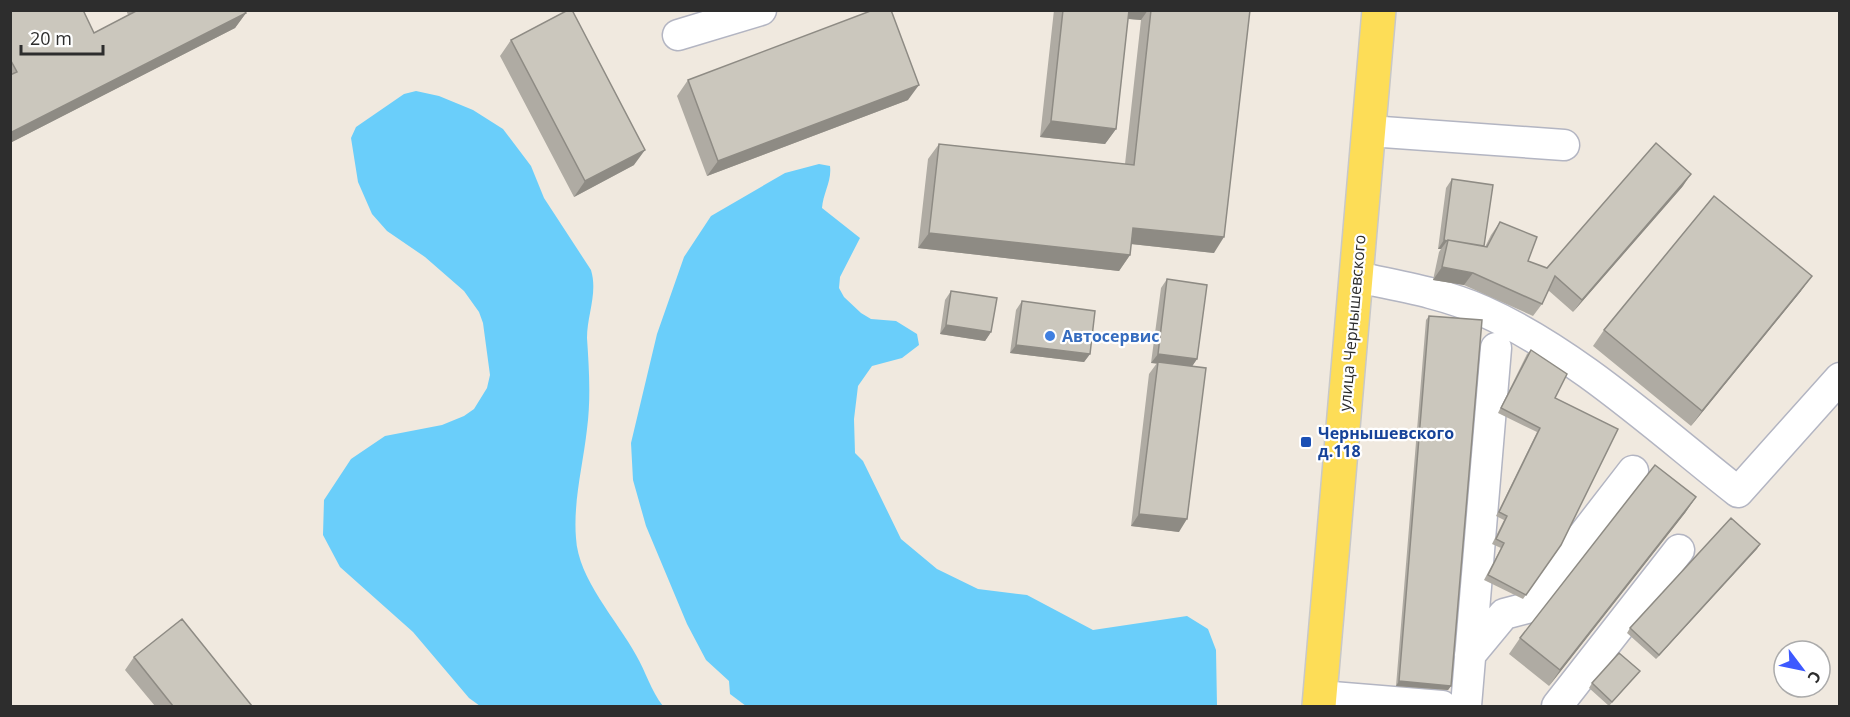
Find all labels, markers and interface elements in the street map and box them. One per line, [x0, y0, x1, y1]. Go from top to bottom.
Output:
scale bar [21, 18, 104, 56]
text: 20 m [30, 26, 72, 50]
street label: улица Чернышевского [1333, 234, 1371, 412]
place label: Автосервис [1062, 325, 1159, 347]
marker: Автосервис [1043, 329, 1057, 343]
place label: Чернышевского д.118 [1318, 422, 1454, 462]
marker: Чернышевского д.118 [1299, 435, 1313, 449]
north arrow [1772, 639, 1832, 699]
text: С [1803, 667, 1827, 687]

